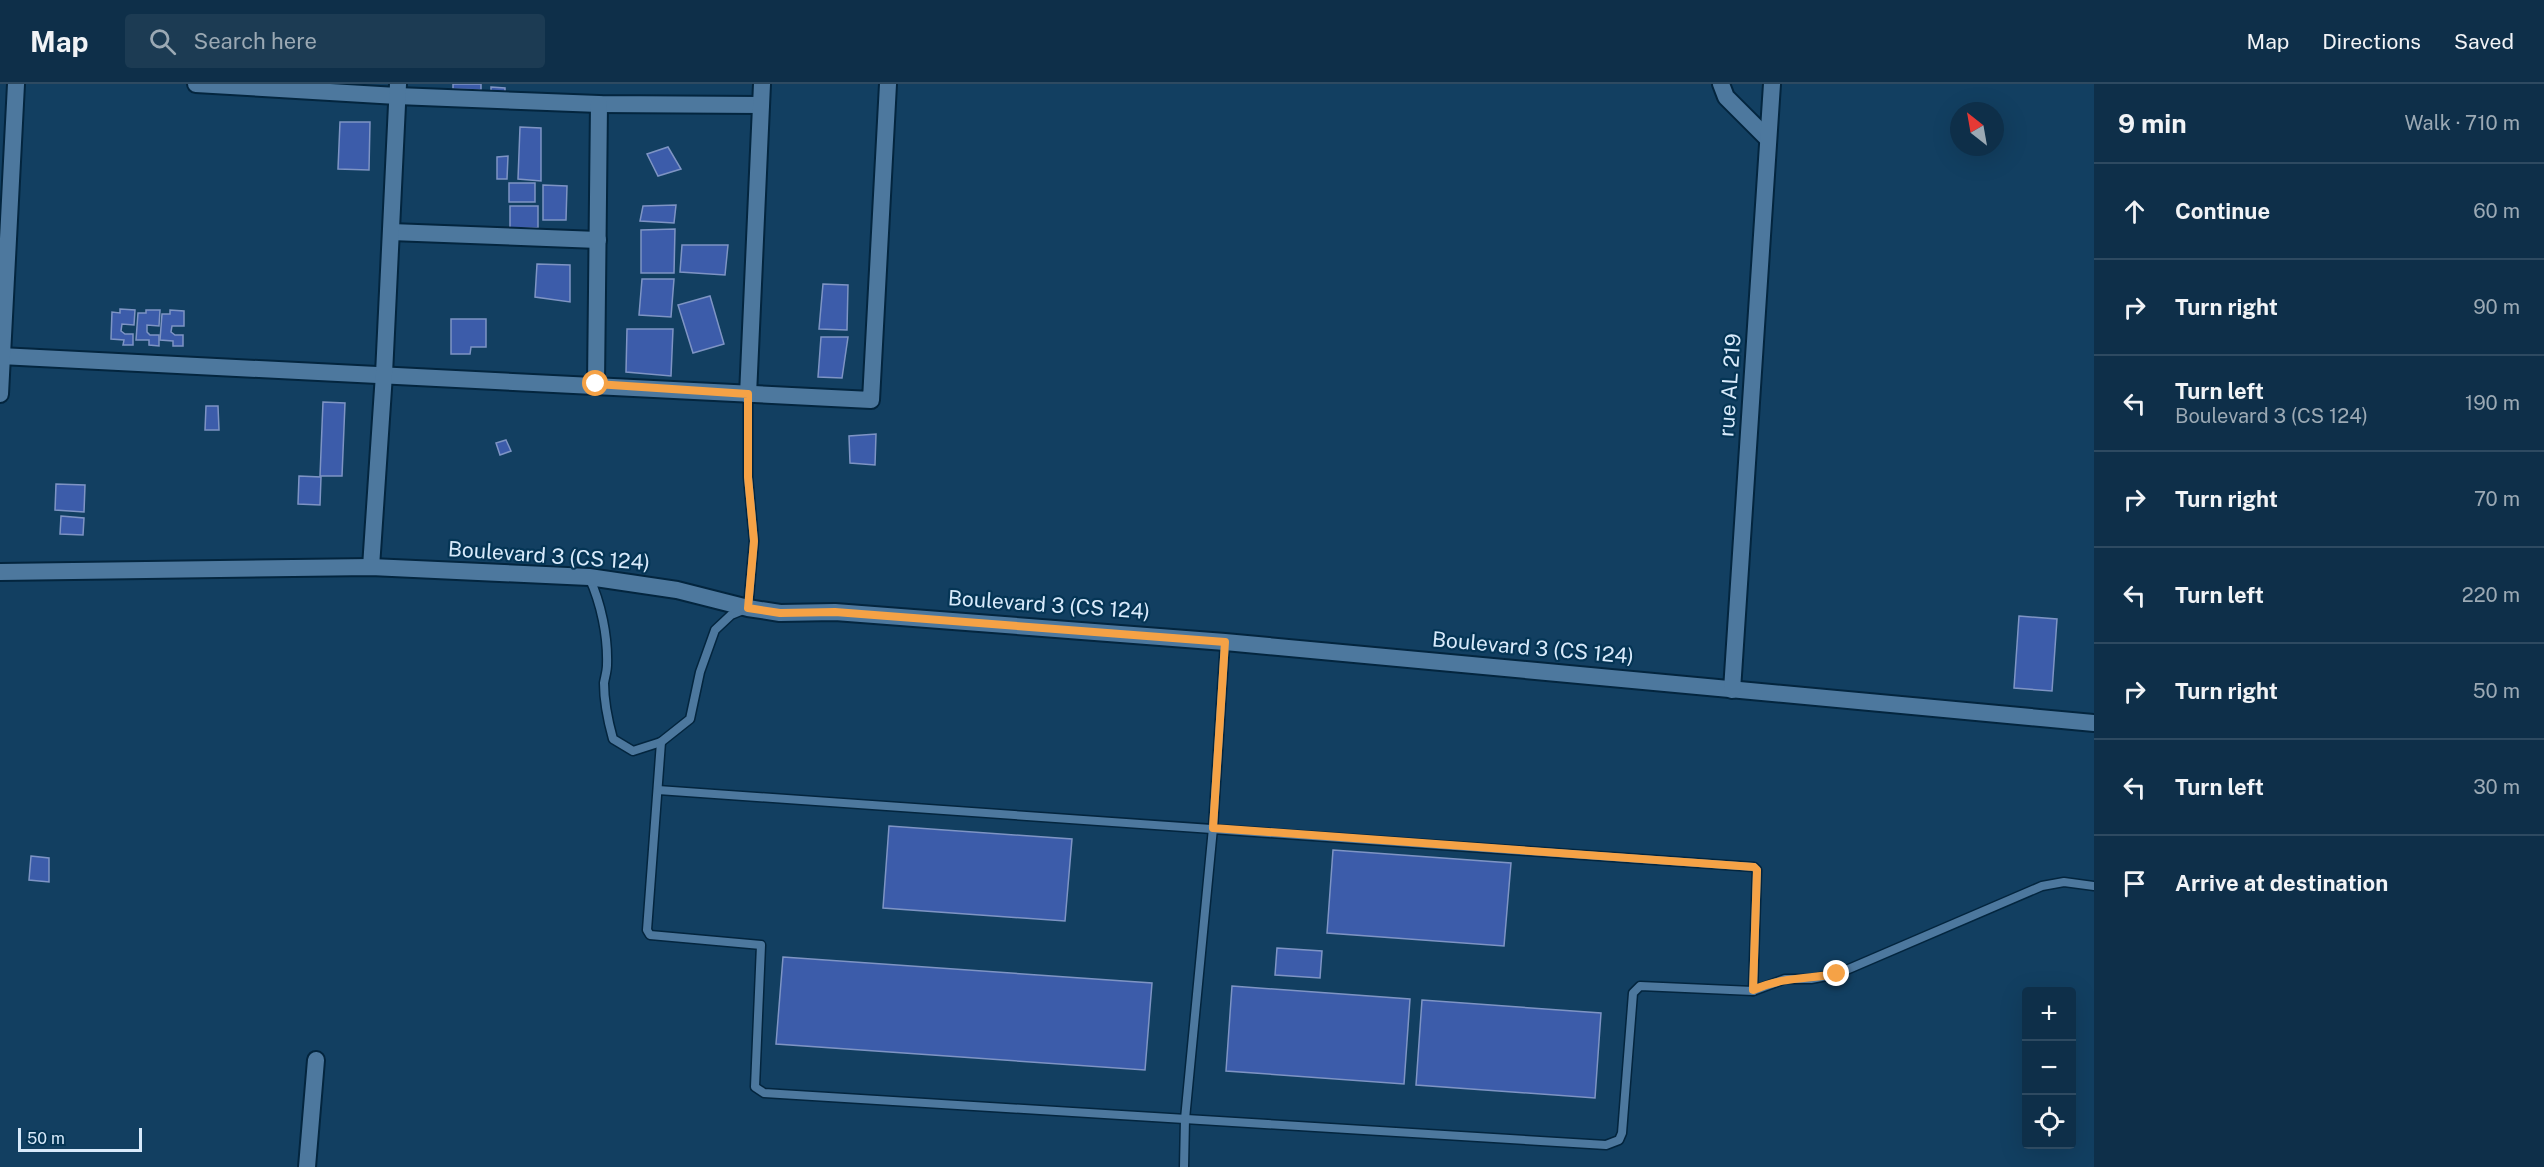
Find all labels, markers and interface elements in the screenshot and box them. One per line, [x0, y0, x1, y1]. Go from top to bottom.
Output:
search box [125, 14, 545, 68]
text: Map [30, 25, 89, 58]
icon: search [146, 25, 179, 58]
text: Search here [194, 28, 317, 54]
text: Map [2247, 29, 2289, 54]
text: Directions [2322, 29, 2421, 54]
text: Saved [2454, 29, 2514, 54]
north arrow [1950, 102, 2004, 156]
text: 9 min [2118, 108, 2187, 139]
text: Walk · 710 m [2404, 111, 2520, 135]
icon: ahead [2118, 195, 2151, 228]
text: Continue [2175, 198, 2270, 224]
text: 60 m [2473, 199, 2520, 223]
icon: right [2118, 291, 2151, 324]
text: Turn right [2175, 294, 2278, 320]
text: 90 m [2473, 295, 2520, 319]
street label: rue AL 219 [1713, 332, 1746, 438]
route start [582, 370, 608, 396]
text: Turn left [2175, 378, 2264, 404]
icon: left [2118, 387, 2151, 420]
text: 190 m [2465, 391, 2520, 415]
text: Boulevard 3 (CS 124) [2175, 404, 2368, 428]
icon: right [2118, 483, 2151, 516]
text: Turn right [2175, 486, 2278, 512]
text: 70 m [2474, 487, 2520, 511]
street label: Boulevard 3 (CS 124) [447, 536, 651, 575]
icon: left [2118, 579, 2151, 612]
text: Turn left [2175, 582, 2264, 608]
text: 220 m [2462, 583, 2520, 607]
street label: Boulevard 3 (CS 124) [947, 585, 1151, 624]
street label: Boulevard 3 (CS 124) [1431, 626, 1635, 669]
icon: right [2118, 675, 2151, 708]
text: Turn right [2175, 678, 2278, 704]
text: 50 m [2473, 679, 2520, 703]
icon: left [2118, 771, 2151, 804]
text: Turn left [2175, 774, 2264, 800]
text: 30 m [2473, 775, 2520, 799]
icon: arrive [2118, 867, 2151, 900]
text: Arrive at destination [2175, 870, 2388, 896]
route end [1823, 960, 1849, 986]
map controls [2022, 987, 2076, 1149]
button: + [2022, 987, 2076, 1041]
button: − [2022, 1041, 2076, 1095]
button: locate [2022, 1095, 2076, 1149]
scale bar [18, 1125, 142, 1152]
text: 50 m [27, 1129, 65, 1148]

